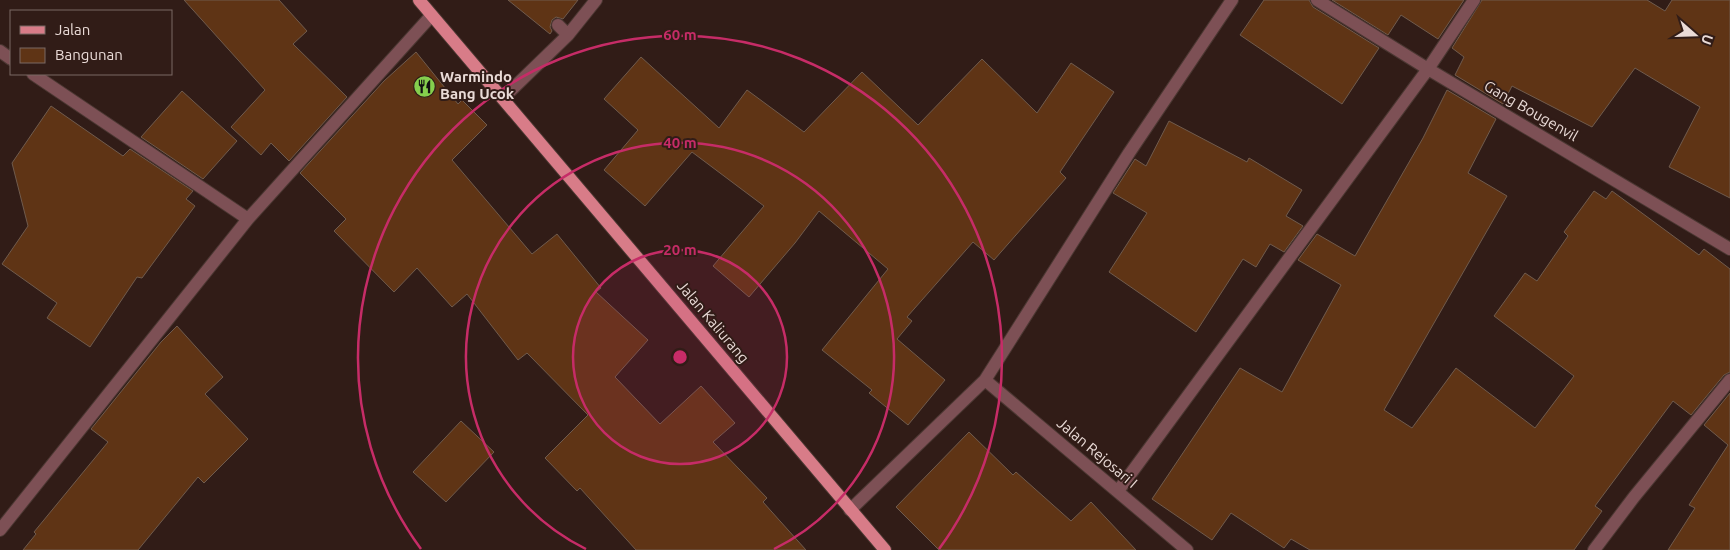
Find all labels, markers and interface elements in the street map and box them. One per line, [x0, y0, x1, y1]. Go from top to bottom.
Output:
legend [10, 10, 172, 75]
north arrow [1670, 10, 1720, 60]
text: Jalan [55, 21, 90, 38]
text: 60 m [663, 26, 697, 43]
text: U [1698, 32, 1716, 47]
text: Bangunan [55, 46, 123, 63]
place label: Warmindo Bang Ucok [440, 68, 515, 102]
restaurant icon: Warmindo Bang Ucok [412, 74, 436, 98]
street label: Gang Bougenvil [1481, 77, 1581, 144]
text: 40 m [663, 134, 697, 151]
text: 20 m [663, 241, 697, 258]
street label: Jalan Kaliurang [674, 277, 753, 366]
centre of rings [671, 348, 689, 366]
street label: Jalan Rejosari I [1054, 414, 1141, 491]

